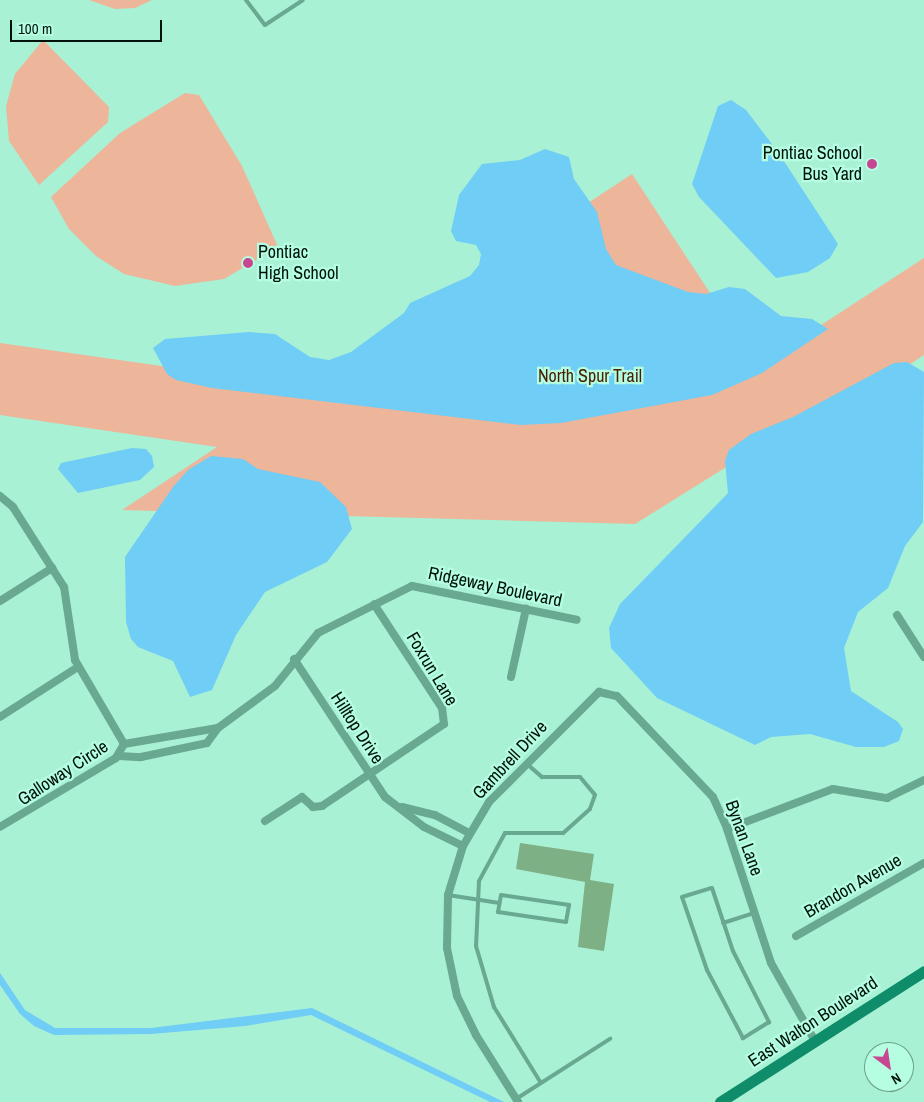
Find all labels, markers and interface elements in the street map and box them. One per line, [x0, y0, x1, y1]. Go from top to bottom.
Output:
scale bar [12, 10, 165, 42]
text: 100 m [18, 18, 52, 39]
place label: Pontiac School Bus Yard [763, 143, 862, 186]
marker: Pontiac School Bus Yard [866, 158, 878, 170]
place label: Pontiac High School [258, 242, 338, 284]
marker: Pontiac High School [242, 257, 254, 269]
park label: North Spur Trail [538, 365, 642, 387]
street label: Ridgeway Boulevard [426, 562, 564, 612]
street label: Foxrun Lane [402, 628, 462, 710]
street label: Hilltop Drive [326, 688, 388, 768]
street label: Gambrell Drive [468, 716, 552, 804]
street label: Galloway Circle [14, 736, 112, 810]
street label: Bynan Lane [720, 797, 768, 879]
street label: Brandon Avenue [800, 849, 906, 923]
street label: East Walton Boulevard [744, 972, 882, 1072]
north arrow [864, 1042, 914, 1092]
text: N [888, 1069, 904, 1089]

